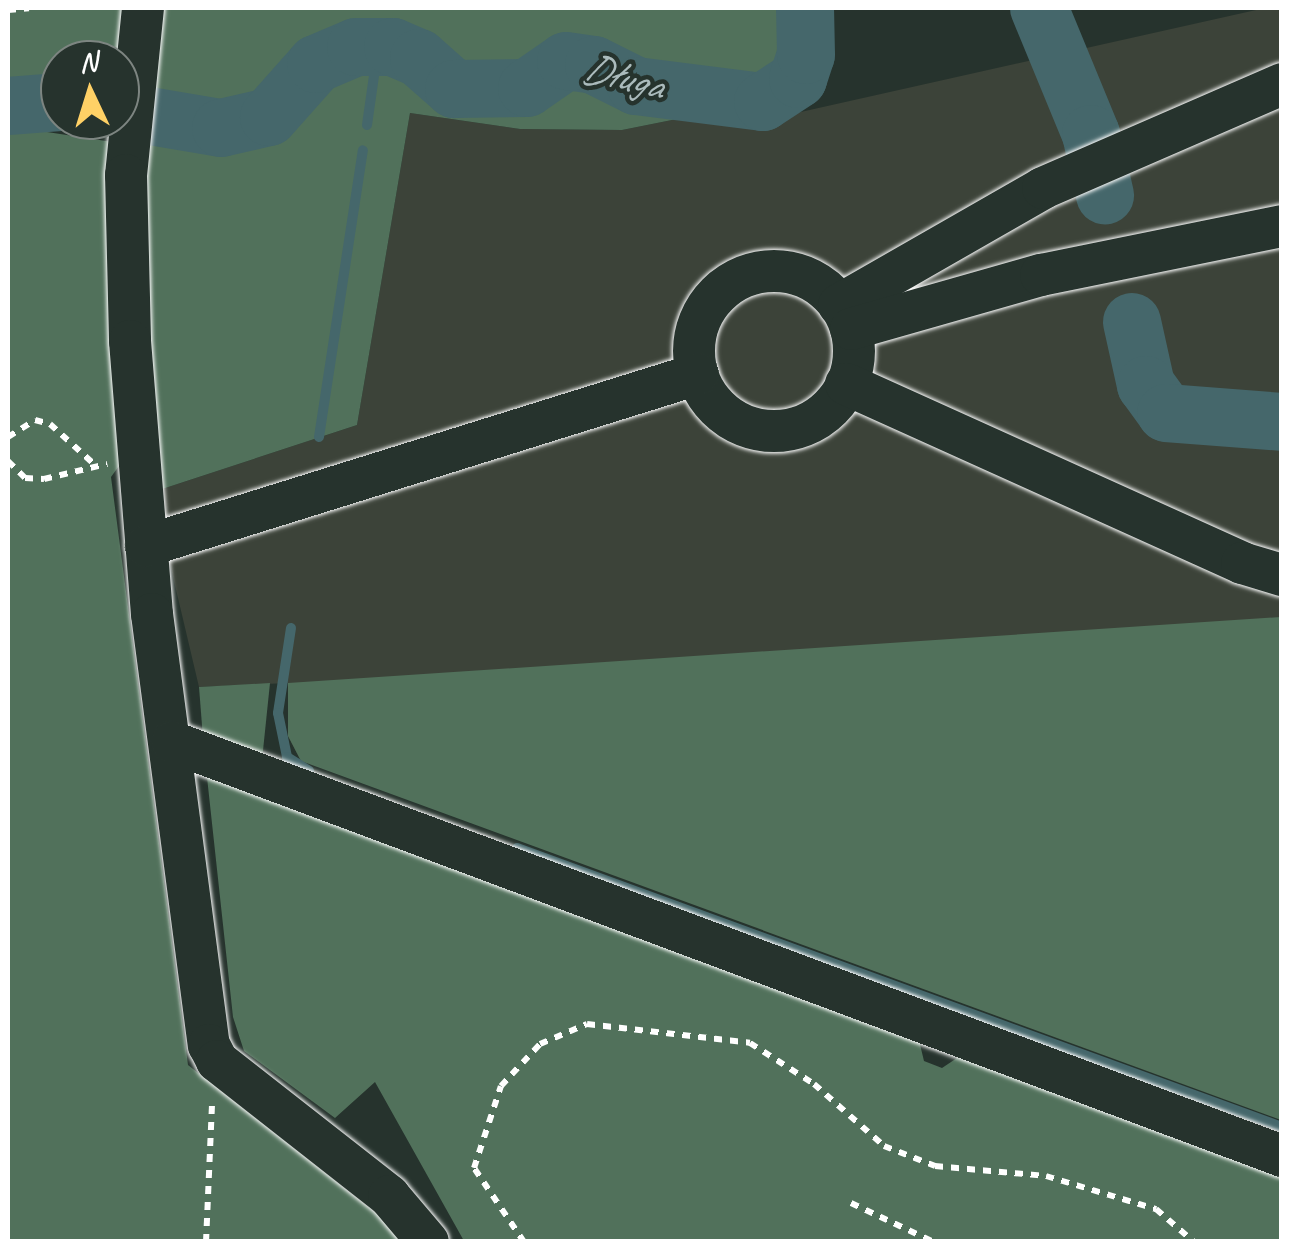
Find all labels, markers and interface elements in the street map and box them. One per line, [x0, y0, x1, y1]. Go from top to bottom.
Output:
north arrow [40, 40, 140, 140]
water label: Długa [578, 43, 668, 111]
text: N [78, 44, 98, 80]

